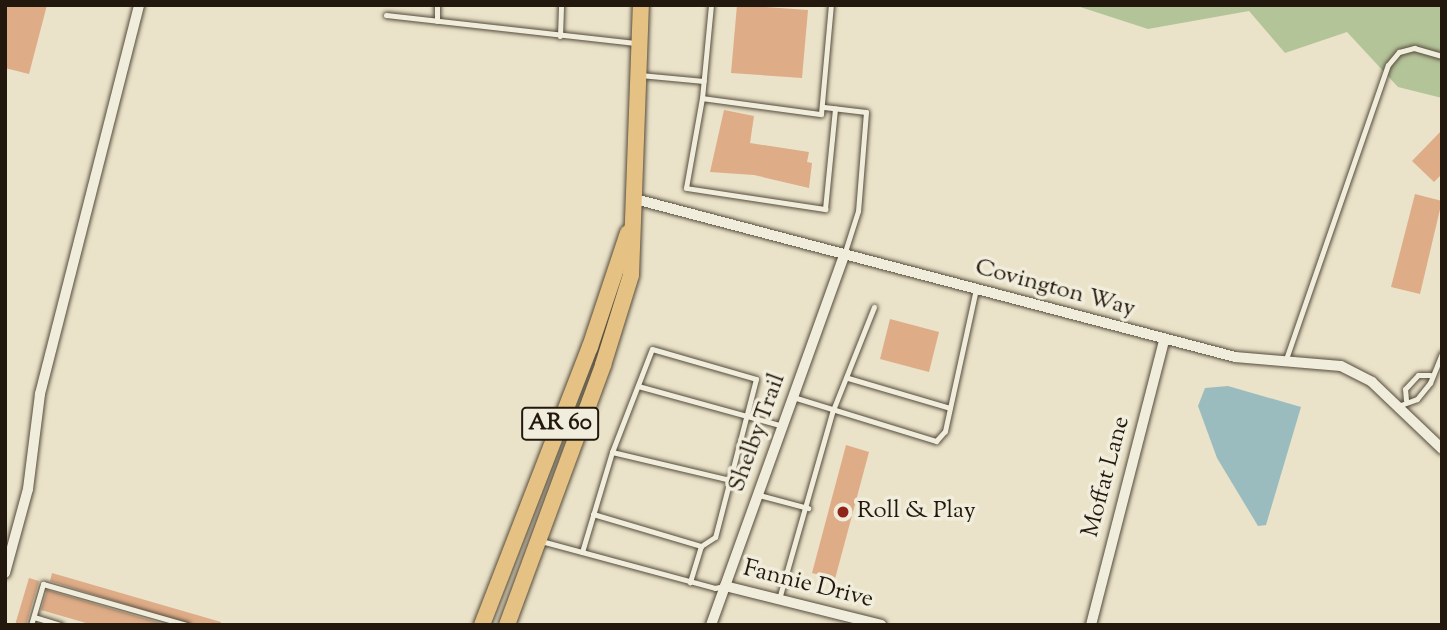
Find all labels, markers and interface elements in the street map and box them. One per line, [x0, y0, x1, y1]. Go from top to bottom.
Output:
street label: Covington Way [972, 254, 1138, 324]
street label: Shelby Trail [723, 370, 793, 496]
road number: AR 60 [520, 404, 600, 444]
street label: Moffat Lane [1077, 413, 1137, 541]
place label: Roll & Play [857, 498, 976, 526]
marker: Roll & Play [835, 504, 851, 520]
street label: Fannie Drive [740, 555, 876, 615]

